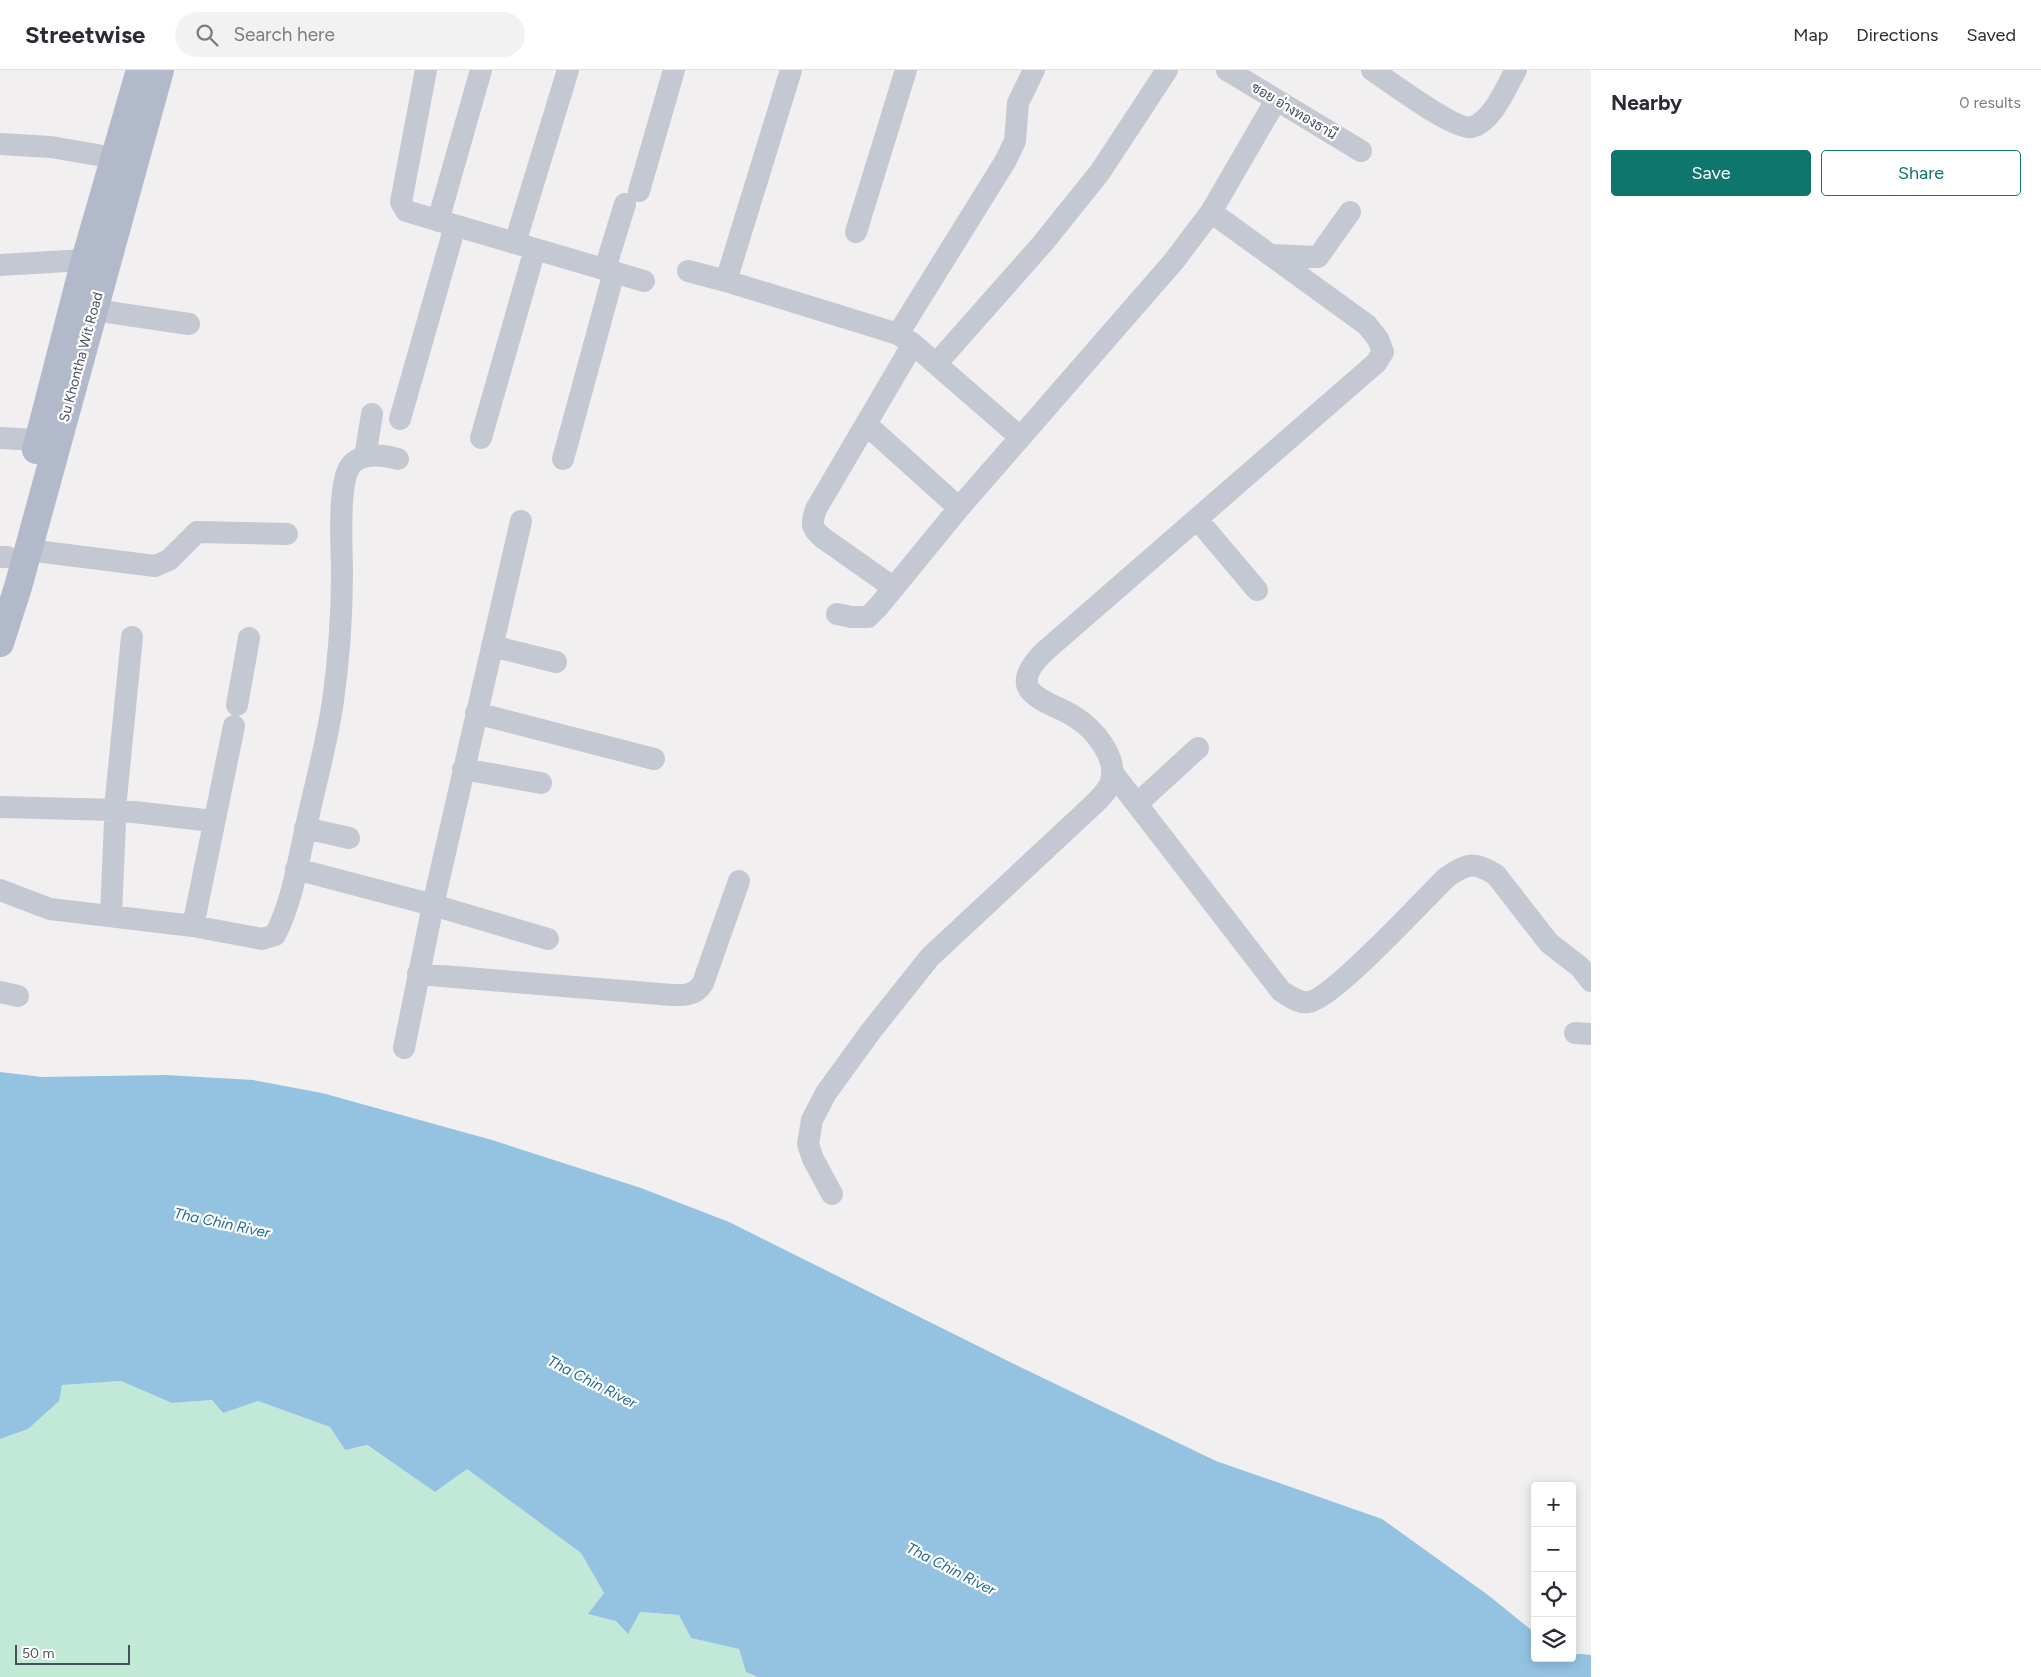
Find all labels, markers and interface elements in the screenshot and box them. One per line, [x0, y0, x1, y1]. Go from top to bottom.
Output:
search box [175, 12, 525, 57]
text: Streetwise [25, 20, 145, 49]
icon: search [193, 21, 221, 49]
text: Search here [233, 23, 335, 46]
text: Map [1793, 24, 1828, 46]
text: Directions [1856, 24, 1938, 46]
text: Saved [1966, 24, 2016, 46]
street label: ซอย อ่างทองธานี [1248, 78, 1340, 143]
text: Nearby [1611, 90, 1682, 115]
text: 0 results [1959, 93, 2021, 112]
button: Save [1611, 150, 1811, 196]
button: Share [1821, 150, 2021, 196]
street label: Su Khontha Wit Road [56, 290, 106, 424]
water label: Tha Chin River [172, 1204, 273, 1242]
water label: Tha Chin River [544, 1352, 640, 1413]
map controls [1531, 1482, 1576, 1662]
button: + [1531, 1482, 1576, 1527]
button: − [1531, 1527, 1576, 1572]
water label: Tha Chin River [903, 1539, 999, 1600]
button: locate [1531, 1572, 1576, 1617]
button: layers [1531, 1617, 1576, 1662]
scale bar [15, 1642, 130, 1665]
text: 50 m [22, 1645, 54, 1662]

